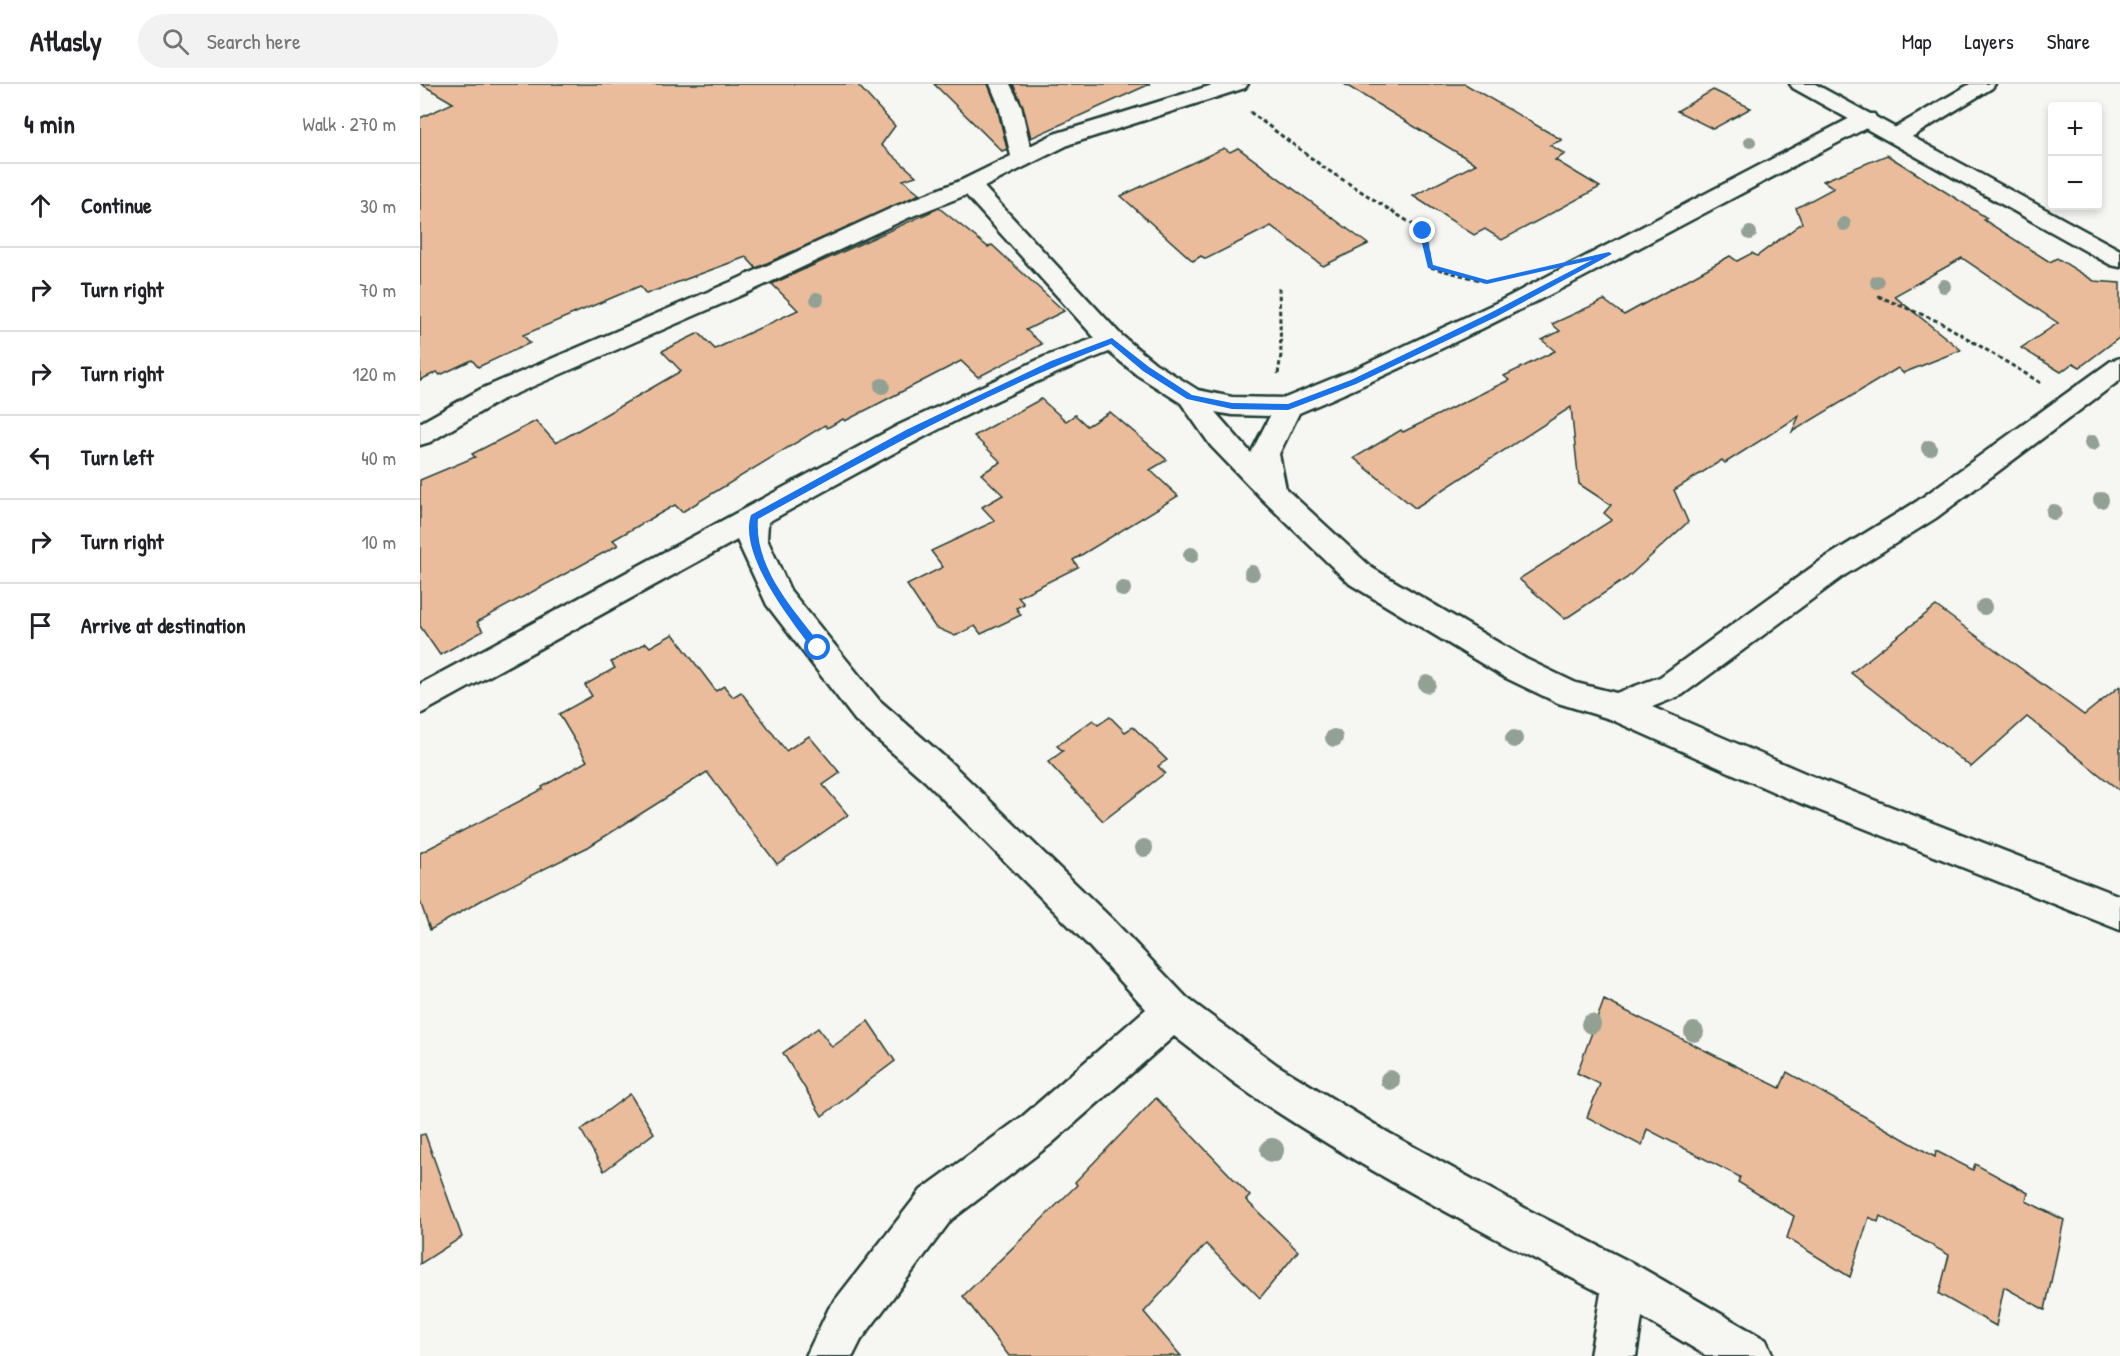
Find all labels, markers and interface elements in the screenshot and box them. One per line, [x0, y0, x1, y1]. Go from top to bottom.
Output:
search box [138, 14, 558, 68]
text: Atlasly [30, 22, 102, 60]
icon: search [159, 25, 192, 58]
text: Search here [207, 26, 301, 56]
text: Map [1902, 27, 1931, 56]
text: Layers [1964, 27, 2014, 56]
text: Share [2047, 27, 2090, 56]
map controls [2048, 102, 2102, 210]
button: + [2048, 102, 2102, 156]
text: 4 min [24, 106, 75, 141]
text: Walk · 270 m [303, 110, 396, 137]
button: − [2048, 156, 2102, 210]
icon: ahead [24, 189, 57, 222]
text: Continue [81, 190, 152, 220]
text: 30 m [360, 192, 396, 219]
route end [1409, 217, 1435, 243]
icon: right [24, 273, 57, 306]
text: Turn right [81, 274, 164, 304]
text: 70 m [359, 276, 396, 303]
icon: right [24, 357, 57, 390]
text: Turn right [81, 358, 164, 388]
text: 120 m [352, 360, 396, 387]
icon: left [24, 441, 57, 474]
text: Turn left [81, 442, 154, 472]
text: 40 m [361, 444, 396, 471]
icon: right [24, 525, 57, 558]
text: Turn right [81, 526, 164, 556]
text: 10 m [362, 528, 396, 555]
icon: arrive [24, 609, 57, 642]
text: Arrive at destination [81, 610, 246, 640]
route start [804, 634, 830, 660]

